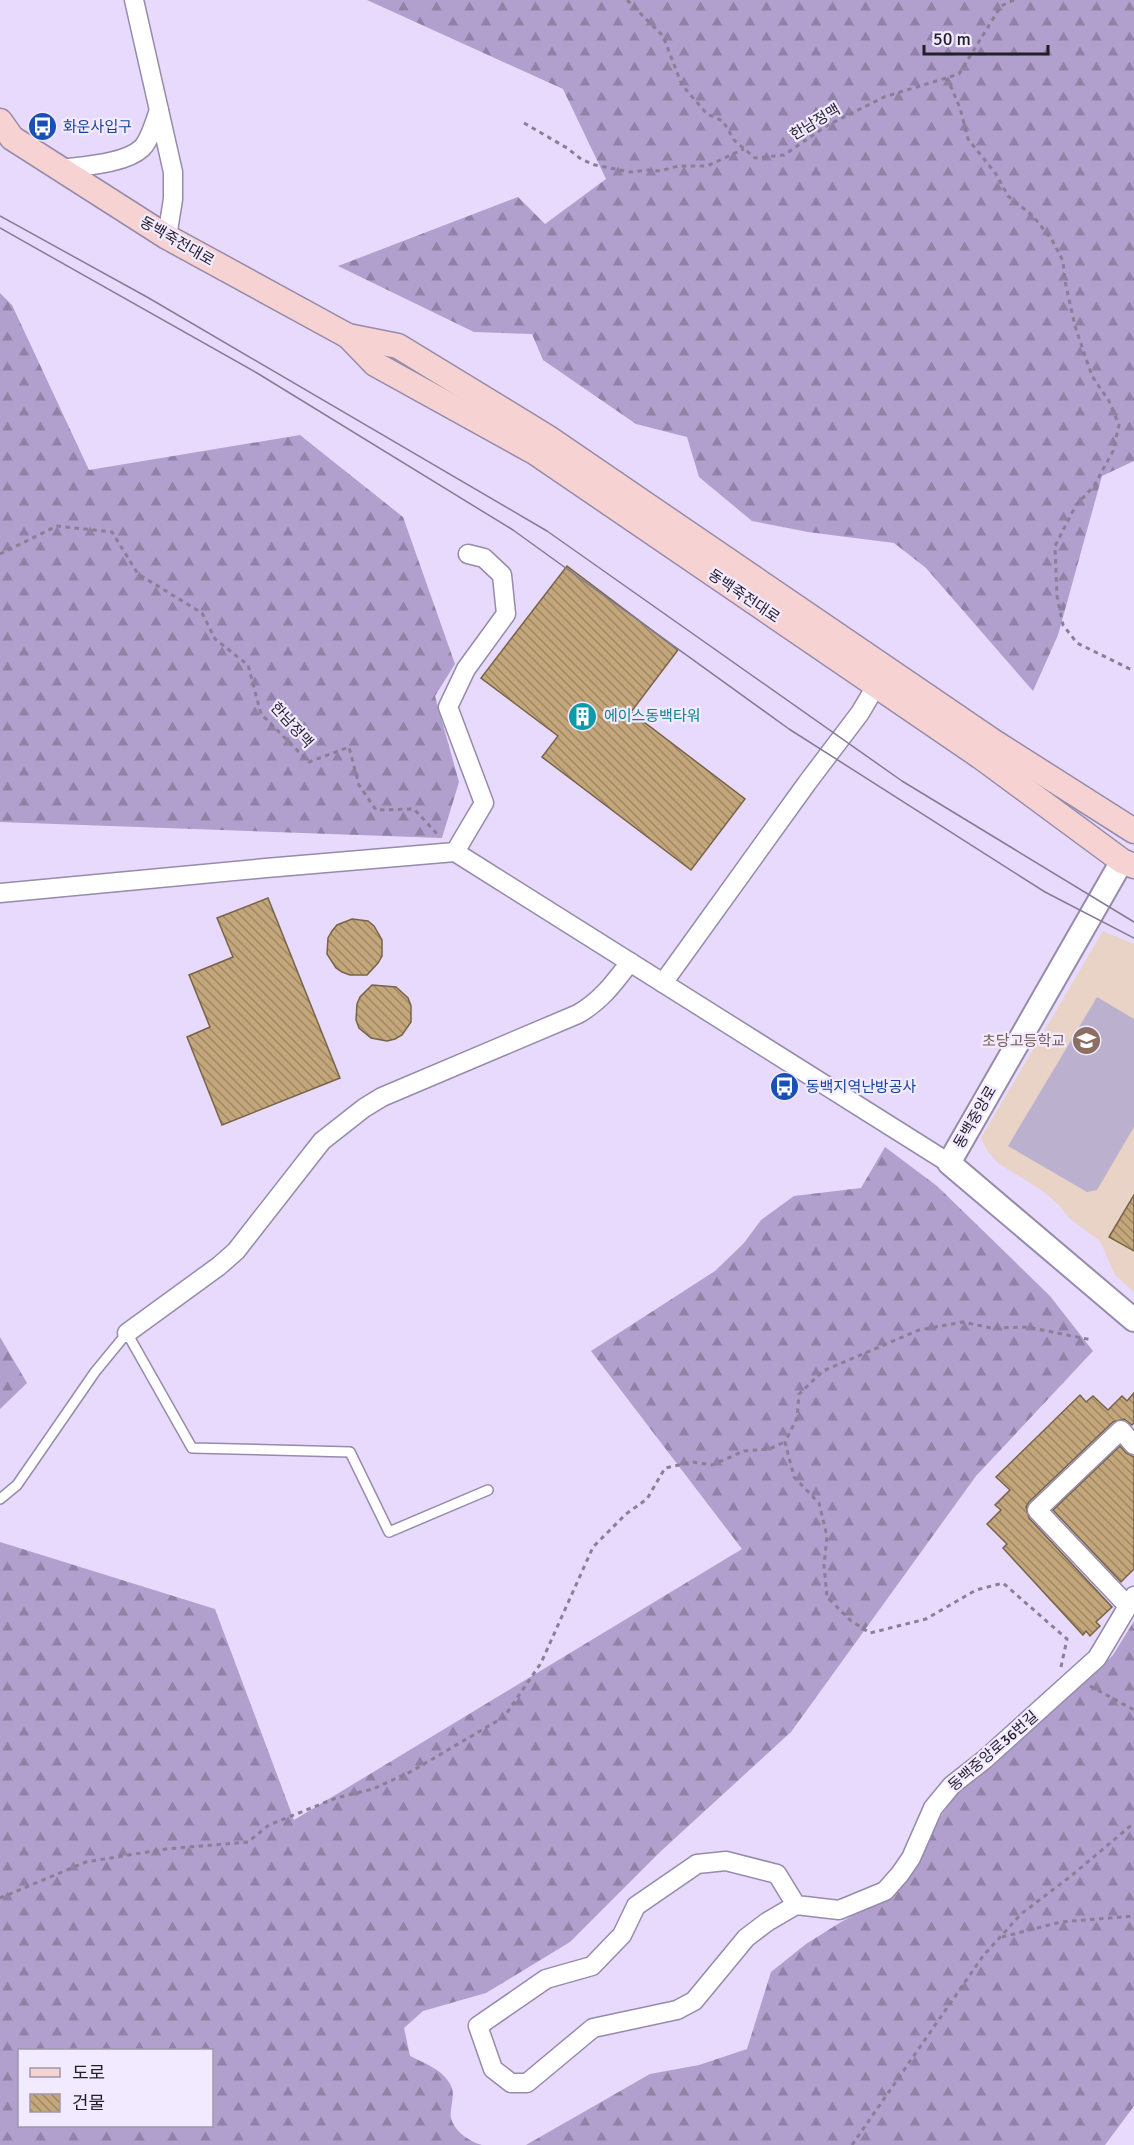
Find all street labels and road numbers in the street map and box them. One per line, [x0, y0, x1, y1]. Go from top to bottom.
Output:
street label: 한남정맥 [787, 100, 843, 144]
street label: 동백죽전대로 [137, 213, 217, 269]
street label: 동백죽전대로 [705, 565, 783, 627]
street label: 한남정맥 [267, 698, 317, 752]
street label: 동백중앙로 [950, 1083, 1000, 1151]
street label: 동백중앙로36번길 [945, 1707, 1041, 1795]

